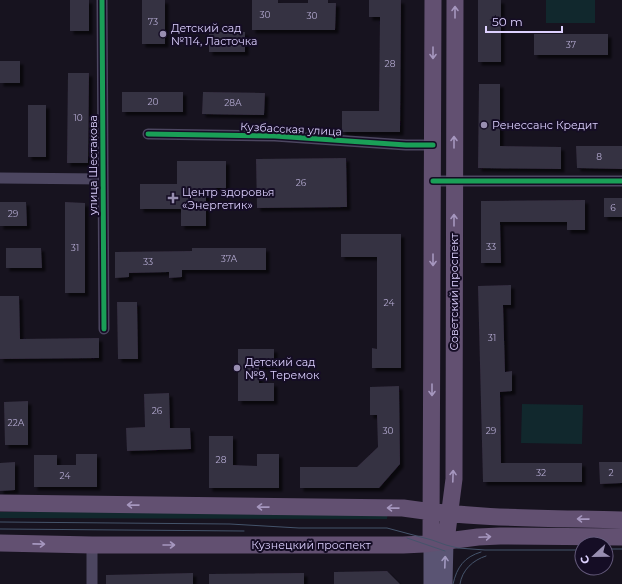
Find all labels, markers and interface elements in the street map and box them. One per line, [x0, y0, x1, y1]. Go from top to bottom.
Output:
one-way arrow [451, 6, 459, 19]
scale bar [486, 8, 562, 34]
house number: 30 [259, 9, 271, 20]
house number: 30 [306, 10, 318, 21]
text: 50 m [492, 14, 523, 29]
house number: 73 [148, 16, 158, 27]
place label: Детский сад №114, Ласточка [171, 21, 258, 48]
marker: Детский сад №114, Ласточка [158, 29, 168, 39]
house number: 37 [566, 39, 576, 50]
one-way arrow [429, 46, 437, 59]
house number: 28 [385, 58, 396, 69]
house number: 20 [147, 96, 159, 107]
house number: 28А [224, 97, 242, 108]
house number: 10 [73, 112, 83, 123]
street label: улица Шестакова [86, 115, 100, 216]
place label: Ренессанс Кредит [492, 118, 598, 132]
street label: Кузбасская улица [240, 119, 342, 139]
marker: Ренессанс Кредит [479, 120, 489, 130]
one-way arrow [450, 136, 458, 149]
house number: 8 [596, 151, 602, 162]
house number: 26 [296, 177, 307, 188]
place label: Центр здоровья «Энергетик» [182, 185, 274, 212]
marker: Центр здоровья «Энергетик» [167, 192, 179, 204]
house number: 6 [610, 202, 616, 213]
house number: 29 [8, 208, 19, 219]
one-way arrow [450, 214, 458, 227]
street label: Советский проспект [447, 233, 461, 351]
house number: 33 [486, 241, 496, 252]
house number: 31 [71, 242, 79, 253]
house number: 37А [221, 253, 237, 264]
one-way arrow [429, 253, 437, 266]
house number: 33 [143, 256, 153, 267]
house number: 24 [384, 297, 394, 308]
house number: 31 [488, 332, 496, 343]
place label: Детский сад №9, Теремок [245, 355, 320, 382]
marker: Детский сад №9, Теремок [232, 363, 242, 373]
one-way arrow [428, 383, 436, 396]
house number: 26 [152, 405, 163, 416]
house number: 22А [8, 417, 25, 428]
house number: 30 [382, 425, 394, 436]
house number: 29 [486, 425, 497, 436]
house number: 28 [216, 454, 227, 465]
house number: 32 [536, 467, 546, 478]
house number: 2 [608, 467, 614, 478]
house number: 24 [60, 470, 70, 481]
one-way arrow [450, 470, 457, 483]
one-way arrow [127, 501, 140, 509]
one-way arrow [257, 503, 270, 510]
one-way arrow [387, 504, 400, 512]
one-way arrow [577, 515, 590, 523]
one-way arrow [478, 533, 491, 540]
north arrow [574, 536, 614, 576]
street label: Кузнецкий проспект [251, 538, 372, 552]
one-way arrow [32, 540, 45, 548]
one-way arrow [162, 541, 175, 549]
text: С [577, 553, 593, 566]
one-way arrow [441, 556, 449, 569]

